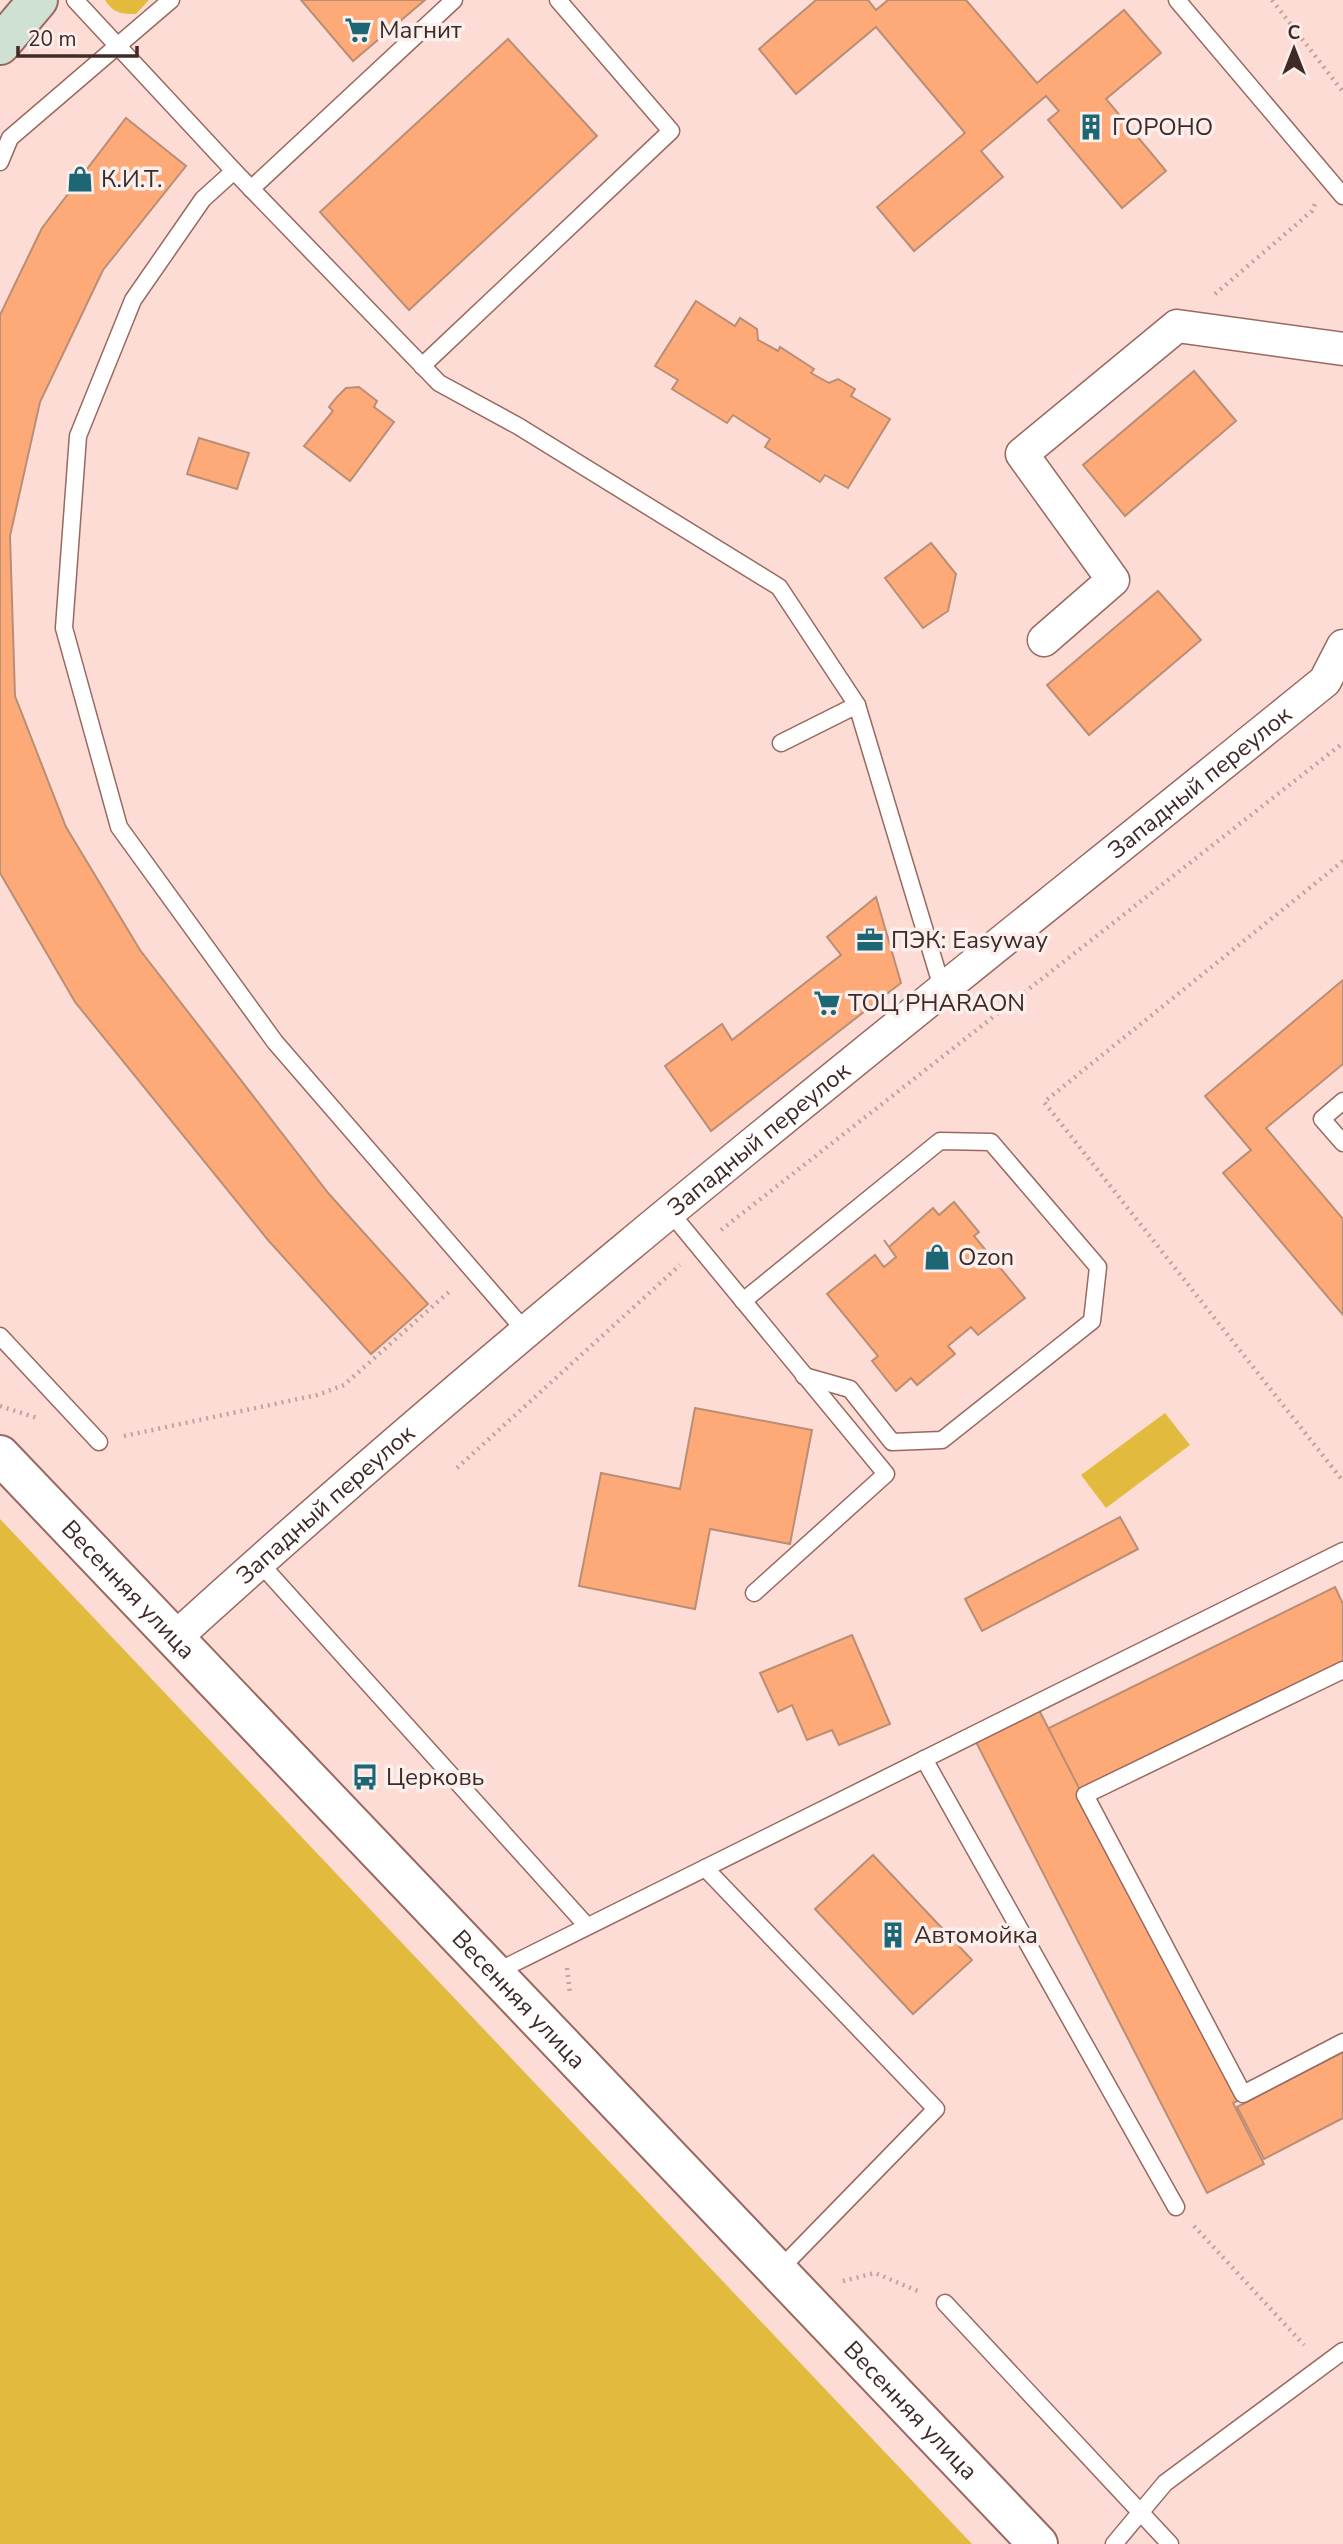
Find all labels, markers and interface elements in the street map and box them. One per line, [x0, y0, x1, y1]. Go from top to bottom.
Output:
scale bar [18, 14, 136, 58]
place label: Магнит [379, 14, 462, 46]
north arrow [1259, 14, 1329, 84]
supermarket icon: Магнит [343, 15, 373, 45]
text: С [1288, 20, 1301, 46]
text: 20 m [28, 25, 77, 53]
place label: ГОРОНО [1112, 111, 1213, 143]
building icon: ГОРОНО [1076, 112, 1106, 142]
place label: К.И.Т. [101, 163, 162, 195]
shop icon: К.И.Т. [65, 164, 95, 194]
street label: Западный переулок [1101, 698, 1298, 866]
place label: ПЭК: Easyway [891, 924, 1048, 956]
office icon: ПЭК: Easyway [855, 925, 885, 955]
place label: ТОЦ PHARAON [848, 987, 1025, 1019]
supermarket icon: ТОЦ PHARAON [812, 988, 842, 1018]
street label: Западный переулок [661, 1054, 857, 1223]
place label: Ozon [958, 1241, 1014, 1273]
shop icon: Ozon [922, 1242, 952, 1272]
street label: Западный переулок [229, 1417, 421, 1591]
street label: Весенняя улица [54, 1513, 202, 1666]
place label: Церковь [386, 1761, 484, 1793]
bus stop icon: Церковь [350, 1762, 380, 1792]
place label: Автомойка [914, 1919, 1038, 1951]
building icon: Автомойка [878, 1920, 908, 1950]
street label: Весенняя улица [445, 1923, 593, 2076]
street label: Весенняя улица [837, 2334, 985, 2487]

